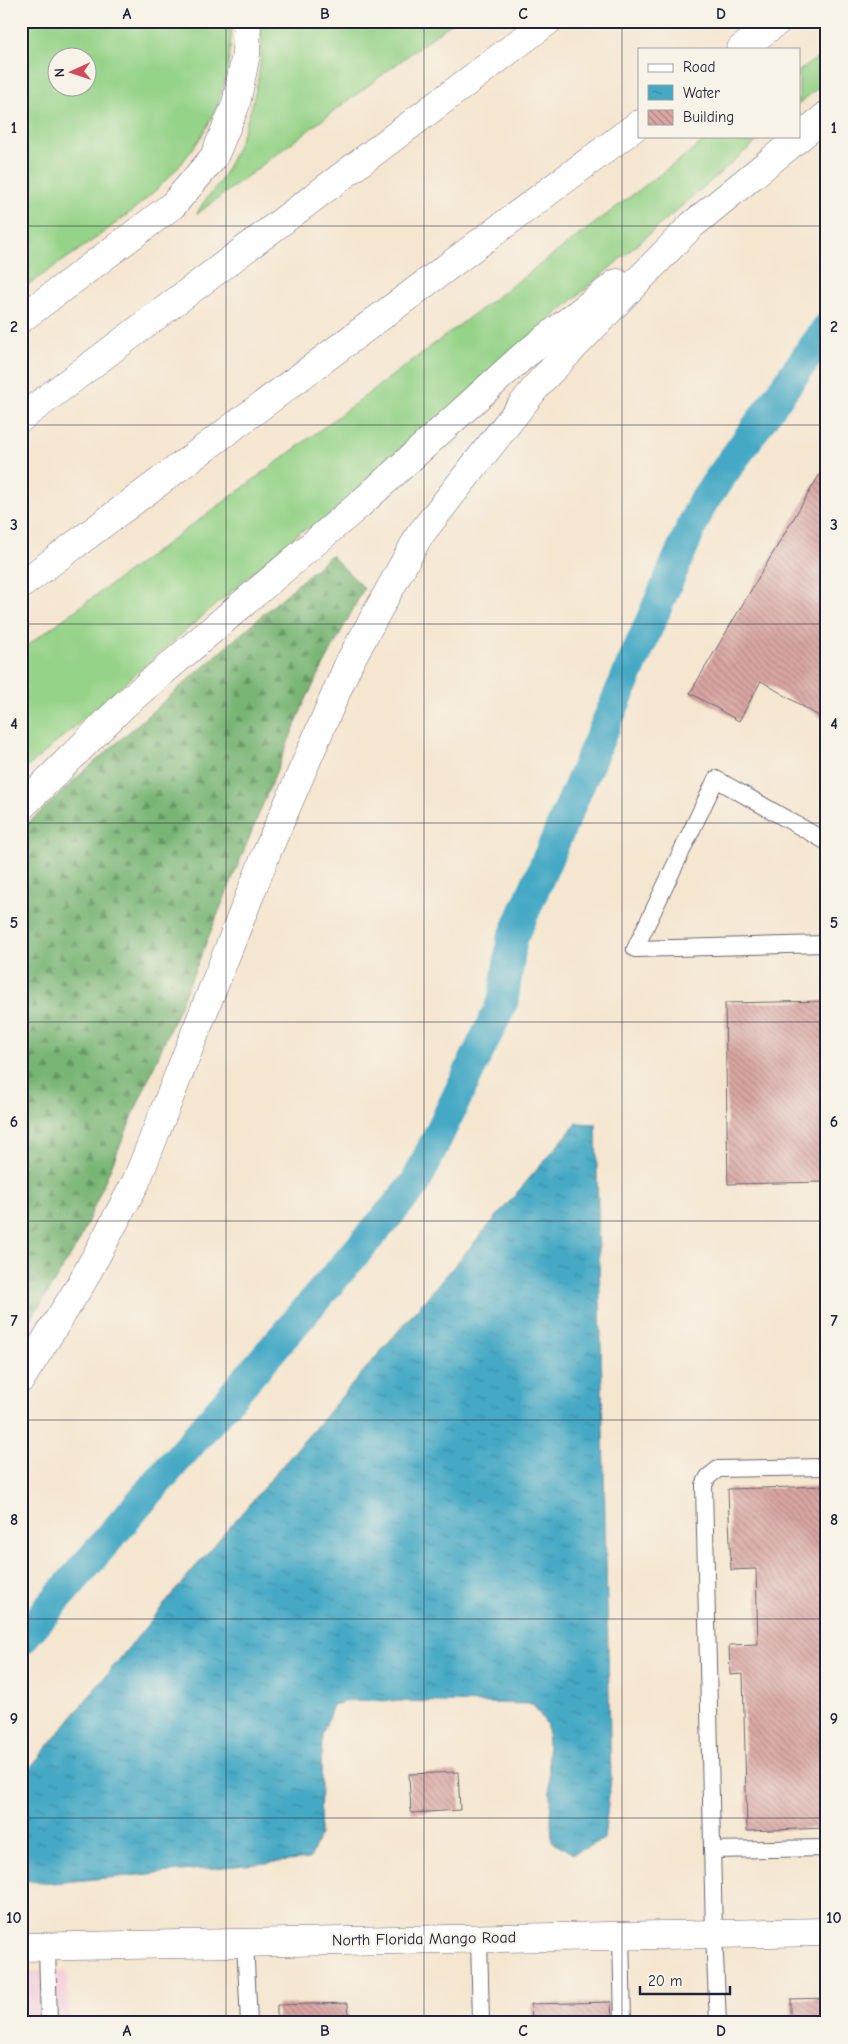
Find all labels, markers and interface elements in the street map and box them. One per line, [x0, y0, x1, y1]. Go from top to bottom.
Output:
text: A [123, 5, 132, 23]
text: B [320, 5, 330, 23]
text: C [518, 5, 528, 23]
text: D [716, 5, 726, 23]
north arrow [48, 48, 98, 98]
legend [638, 48, 800, 138]
text: Road [683, 58, 715, 76]
text: N [51, 68, 68, 78]
text: Water [683, 84, 720, 102]
text: Building [683, 108, 734, 126]
text: 1 [11, 119, 17, 137]
text: 1 [831, 119, 837, 137]
text: 2 [10, 318, 18, 336]
text: 2 [830, 318, 838, 336]
text: 3 [10, 516, 18, 534]
text: 3 [830, 516, 838, 534]
text: 4 [10, 715, 18, 733]
text: 4 [830, 715, 838, 733]
text: 5 [10, 914, 18, 932]
text: 5 [830, 914, 838, 932]
text: 6 [10, 1113, 18, 1131]
text: 6 [830, 1113, 838, 1131]
text: 7 [10, 1312, 18, 1330]
text: 7 [830, 1312, 838, 1330]
text: 8 [10, 1511, 18, 1529]
text: 8 [830, 1511, 838, 1529]
text: 9 [10, 1710, 18, 1728]
text: 9 [830, 1710, 838, 1728]
text: 10 [6, 1909, 22, 1927]
text: 10 [826, 1909, 842, 1927]
street label: North Florida Mango Road [332, 1928, 516, 1950]
scale bar [640, 1964, 730, 1996]
text: 20 m [648, 1972, 682, 1990]
text: A [123, 2022, 132, 2040]
text: B [320, 2022, 330, 2040]
text: C [518, 2022, 528, 2040]
text: D [716, 2022, 726, 2040]

